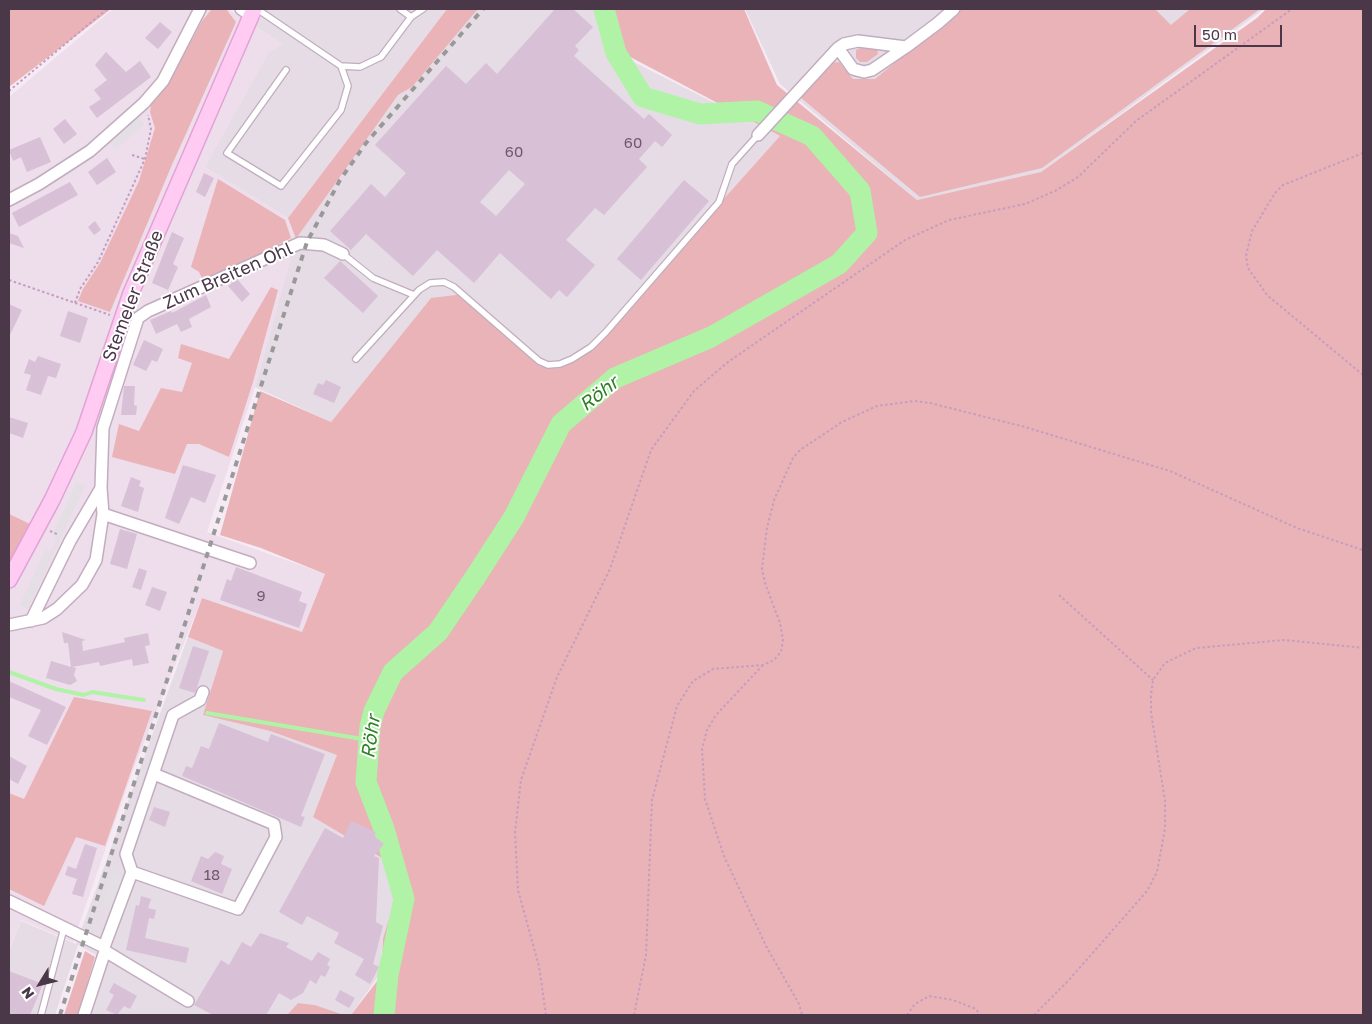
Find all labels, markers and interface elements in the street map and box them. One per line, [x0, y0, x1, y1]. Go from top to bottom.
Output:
scale bar [1197, 15, 1284, 47]
text: 50 m [1202, 25, 1237, 43]
house number: 60 [624, 134, 642, 152]
house number: 60 [505, 143, 523, 161]
street label: Stemeler Straße [98, 227, 168, 365]
street label: Zum Breiten Ohl [160, 238, 296, 314]
water label: Röhr [575, 372, 623, 416]
house number: 9 [256, 587, 266, 605]
water label: Röhr [357, 714, 385, 760]
house number: 18 [204, 866, 220, 884]
north arrow [15, 959, 65, 1009]
text: N [17, 984, 37, 1002]

